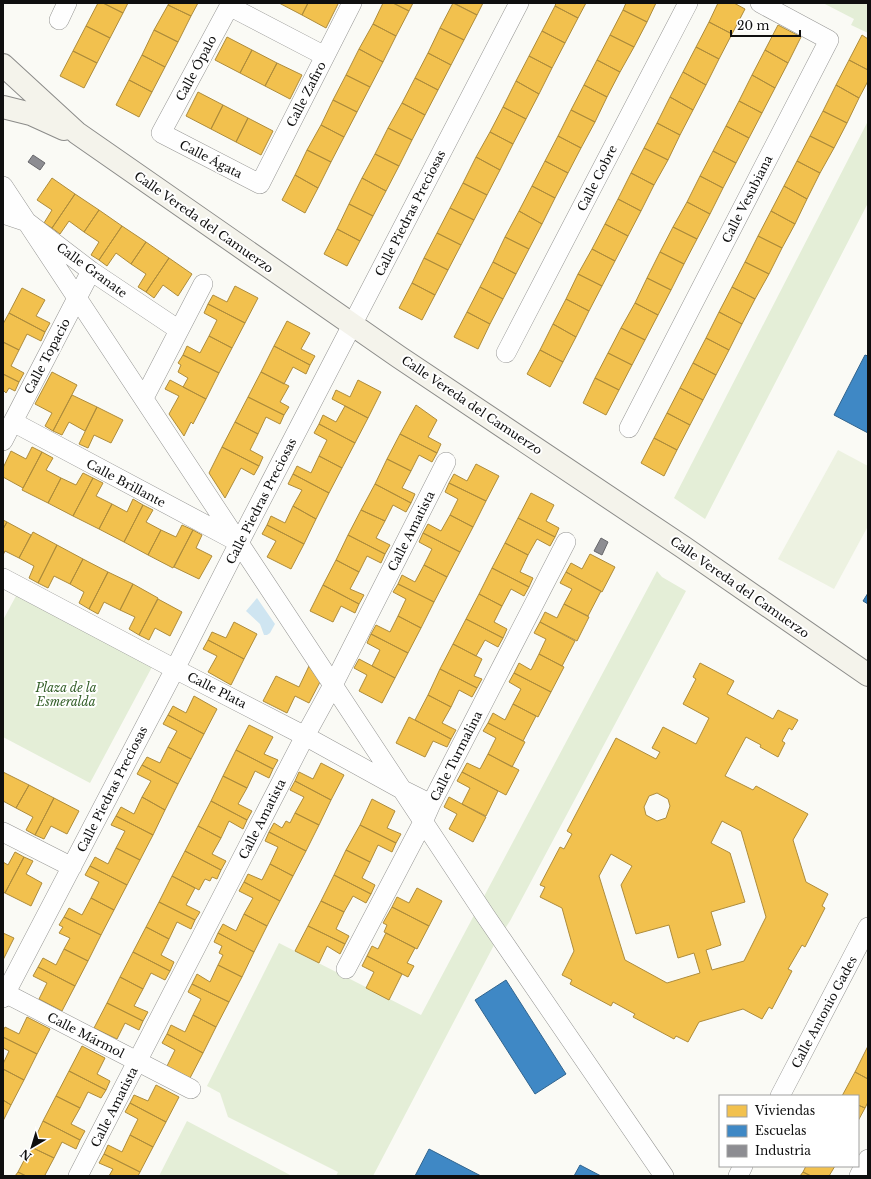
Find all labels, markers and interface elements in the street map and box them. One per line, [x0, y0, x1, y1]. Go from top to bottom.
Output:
scale bar [731, 12, 800, 38]
text: 20 m [737, 18, 769, 33]
street label: Calle Ópalo [172, 32, 220, 103]
street label: Calle Zafiro [283, 59, 329, 129]
street label: Calle Ágata [177, 136, 246, 181]
street label: Calle Cobre [574, 142, 620, 214]
street label: Calle Piedras Preciosas [372, 147, 448, 279]
street label: Calle Vesubiana [718, 152, 776, 245]
street label: Calle Vereda del Camuerzo [132, 168, 277, 276]
street label: Calle Granate [54, 239, 130, 301]
street label: Calle Topacio [21, 316, 73, 396]
street label: Calle Vereda del Camuerzo [399, 352, 545, 458]
street label: Calle Piedras Preciosas [223, 435, 299, 567]
street label: Calle Brillante [84, 456, 168, 510]
street label: Calle Amatista [384, 488, 438, 574]
street label: Calle Vereda del Camuerzo [668, 533, 813, 641]
street label: Calle Plata [185, 669, 249, 711]
park label: Plaza de la Esmeralda [34, 680, 97, 709]
street label: Calle Turmalina [427, 708, 485, 804]
street label: Calle Piedras Preciosas [74, 723, 150, 855]
street label: Calle Amatista [235, 776, 289, 862]
street label: Calle Antonio Gades [788, 953, 860, 1071]
street label: Calle Mármol [45, 1009, 127, 1061]
street label: Calle Amatista [87, 1064, 141, 1150]
legend [719, 1095, 859, 1167]
text: Viviendas [754, 1103, 815, 1118]
text: Escuelas [755, 1123, 807, 1138]
north arrow [12, 1127, 52, 1167]
text: Industria [755, 1143, 811, 1158]
text: N [17, 1146, 34, 1164]

